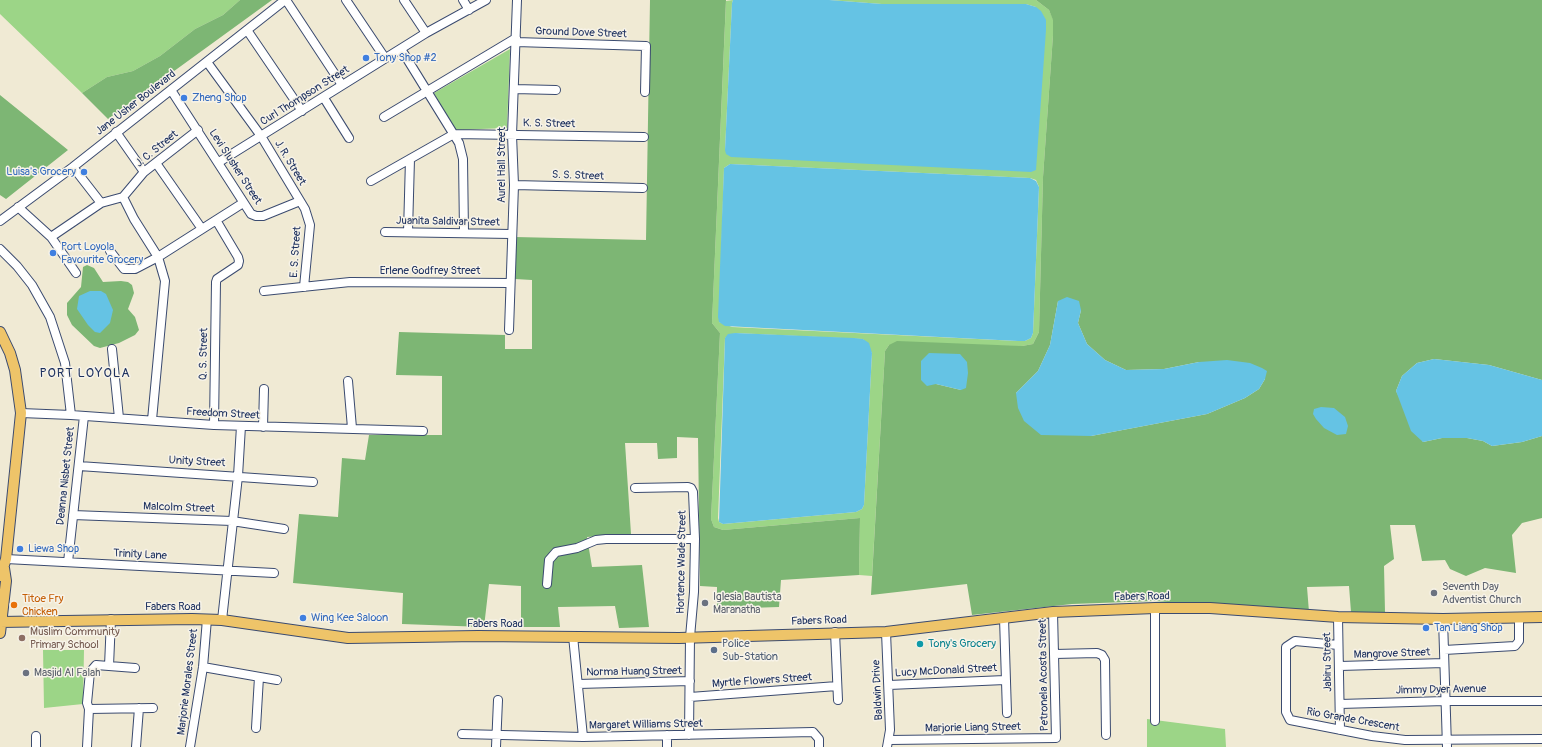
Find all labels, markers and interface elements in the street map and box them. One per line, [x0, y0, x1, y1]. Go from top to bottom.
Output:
street label: Ground Dove Street [535, 25, 627, 41]
place label: Tony Shop #2 [374, 51, 437, 65]
marker: Tony Shop #2 [361, 53, 371, 63]
street label: Curl Thompson Street [258, 63, 352, 129]
street label: Jane Usher Boulevard [93, 68, 179, 138]
place label: Zheng Shop [192, 91, 247, 105]
marker: Zheng Shop [179, 93, 189, 103]
street label: K. S. Street [523, 117, 575, 131]
street label: Levi Slusher Street [206, 127, 264, 207]
street label: Aurel Hall Street [495, 127, 509, 203]
street label: J. C. Street [133, 128, 181, 170]
street label: J. R. Street [271, 138, 309, 188]
place label: Luisa's Grocery [6, 165, 76, 179]
marker: Luisa's Grocery [79, 167, 89, 177]
street label: S. S. Street [552, 168, 604, 184]
street label: Juanita Saldivar Street [396, 214, 500, 230]
street label: E. S. Street [288, 226, 304, 278]
place label: Port Loyola Favourite Grocery [61, 240, 143, 266]
marker: Port Loyola Favourite Grocery [48, 248, 58, 258]
street label: Erlene Godfrey Street [380, 264, 480, 278]
street label: Q. S. Street [197, 328, 211, 380]
district label: PORT LOYOLA [39, 366, 131, 382]
street label: Freedom Street [186, 405, 260, 423]
street label: Deanna Nisbet Street [54, 426, 78, 526]
street label: Unity Street [168, 454, 226, 470]
street label: Malcolm Street [143, 500, 215, 516]
street label: Hortence Wade Street [674, 510, 690, 614]
place label: Liewa Shop [28, 542, 79, 556]
marker: Liewa Shop [15, 544, 25, 554]
street label: Trinity Lane [113, 547, 167, 563]
place label: Seventh Day Adventist Church [1442, 580, 1521, 606]
marker: Seventh Day Adventist Church [1429, 588, 1439, 598]
place label: Iglesia Bautista Maranatha [713, 590, 782, 616]
street label: Fabers Road [1114, 590, 1170, 604]
place label: Titoe Fry Chicken [22, 592, 63, 618]
marker: Iglesia Bautista Maranatha [700, 598, 710, 608]
marker: Titoe Fry Chicken [9, 600, 19, 610]
street label: Fabers Road [145, 600, 201, 614]
place label: Wing Kee Saloon [311, 611, 388, 625]
marker: Wing Kee Saloon [298, 613, 308, 623]
street label: Fabers Road [791, 613, 847, 629]
street label: Fabers Road [467, 617, 523, 631]
street label: Petronela Acosta Street [1036, 619, 1052, 731]
place label: Tan Liang Shop [1434, 621, 1503, 635]
marker: Tan Liang Shop [1421, 623, 1431, 633]
place label: Muslim Community Primary School [30, 625, 120, 651]
street label: Marjorie Morales Street [175, 628, 201, 736]
street label: Jabiru Street [1321, 632, 1335, 692]
marker: Muslim Community Primary School [17, 633, 27, 643]
place label: Police Sub-Station [722, 637, 778, 663]
place label: Tony's Grocery [928, 637, 996, 651]
marker: Tony's Grocery [915, 639, 925, 649]
marker: Police Sub-Station [709, 645, 719, 655]
street label: Mangrove Street [1353, 646, 1431, 662]
street label: Baldwin Drive [870, 659, 886, 721]
street label: Lucy McDonald Street [895, 662, 997, 680]
street label: Norma Huang Street [586, 665, 682, 679]
place label: Masjid Al Falah [34, 666, 100, 680]
marker: Masjid Al Falah [21, 668, 31, 678]
street label: Myrtle Flowers Street [711, 671, 813, 691]
street label: Jimmy Dyer Avenue [1396, 683, 1486, 697]
street label: Rio Grande Crescent [1305, 705, 1401, 735]
street label: Margaret Williams Street [589, 717, 703, 733]
street label: Marjorie Liang Street [925, 721, 1021, 735]

